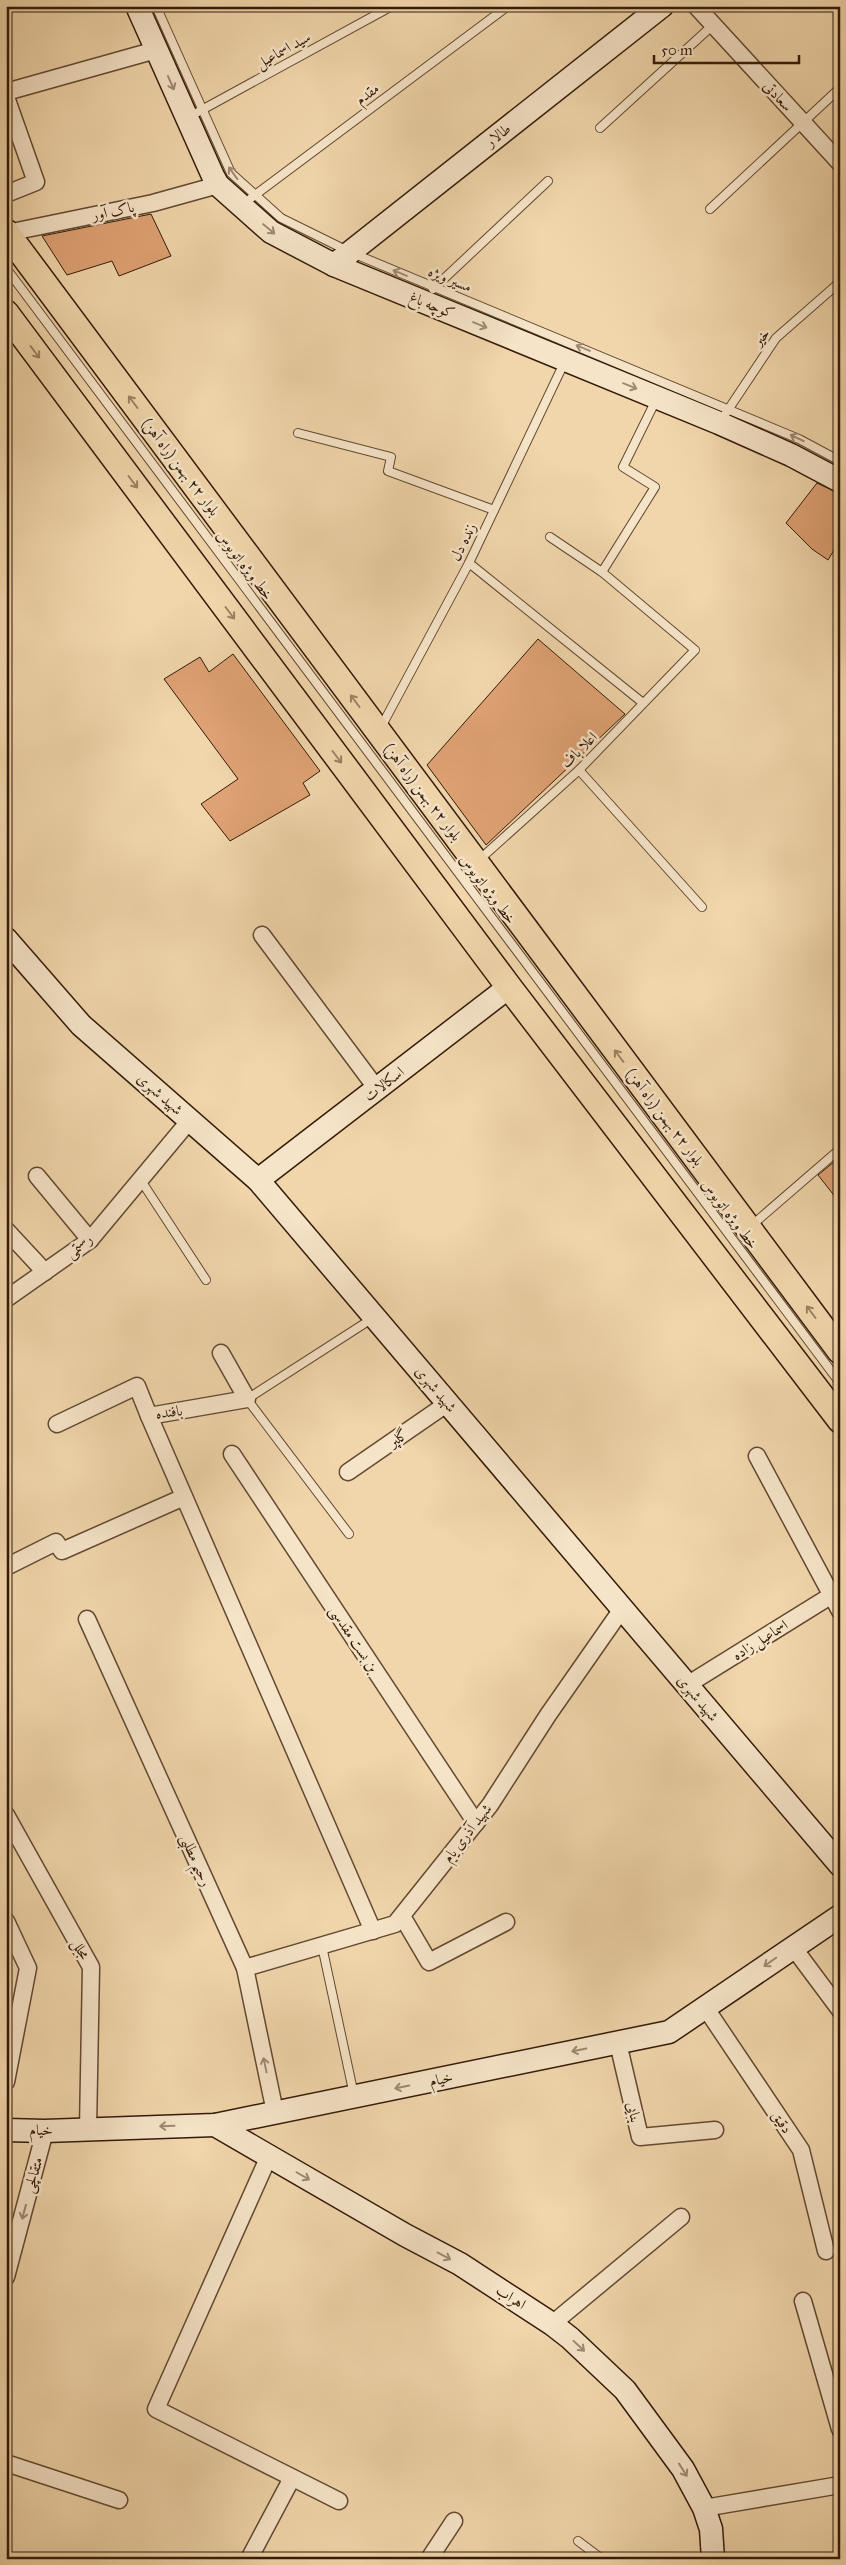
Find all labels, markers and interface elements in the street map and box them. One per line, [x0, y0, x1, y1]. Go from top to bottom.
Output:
street label: سید اسماعیل [252, 28, 315, 74]
scale bar [654, 32, 798, 64]
text: 50 m [661, 41, 693, 59]
one-way arrow [167, 75, 176, 90]
street label: سعادتی [759, 77, 797, 115]
street label: مقدم [351, 79, 385, 112]
street label: طالار [480, 119, 514, 152]
one-way arrow [228, 166, 238, 180]
street label: پاک آور [88, 198, 137, 227]
one-way arrow [262, 224, 275, 235]
street label: مسیر ویژه [425, 262, 475, 296]
one-way arrow [393, 268, 408, 277]
street label: کوچه باغ [405, 288, 457, 326]
one-way arrow [472, 320, 487, 330]
street label: خیر [747, 325, 773, 351]
one-way arrow [576, 343, 591, 352]
one-way arrow [30, 345, 41, 358]
one-way arrow [622, 382, 637, 392]
one-way arrow [127, 396, 138, 409]
street label: بلوار ۲۲ بهمن (راه آهن) [138, 415, 224, 520]
one-way arrow [790, 433, 805, 443]
one-way arrow [127, 475, 138, 488]
street label: زنده دل [446, 520, 480, 564]
street label: خط ویژه اتوبوس [213, 526, 277, 604]
one-way arrow [224, 606, 235, 619]
one-way arrow [350, 694, 360, 708]
street label: اعلا باف [557, 728, 601, 772]
street label: بلوار ۲۲ بهمن (راه آهن) [380, 740, 466, 845]
one-way arrow [332, 750, 342, 764]
street label: خط ویژه اتوبوس [456, 850, 520, 928]
one-way arrow [614, 1050, 625, 1063]
street label: اسکالات [360, 1063, 408, 1105]
street label: بلوار ۲۲ بهمن (راه آهن) [622, 1065, 708, 1170]
street label: شهید شهری [133, 1069, 187, 1119]
street label: خط ویژه اتوبوس [698, 1175, 762, 1253]
street label: رستمی [62, 1230, 97, 1264]
one-way arrow [805, 1306, 816, 1319]
street label: شهید شهری [411, 1362, 460, 1416]
street label: بافنده [154, 1401, 184, 1423]
street label: گلپر [383, 1425, 412, 1453]
street label: بن بست مقدسی [324, 1602, 382, 1677]
street label: اسماعیل زاده [729, 1616, 792, 1666]
street label: شهید شهری [673, 1671, 722, 1725]
street label: شهید آذری یام [438, 1800, 499, 1868]
street label: رحیم مطلبی [171, 1831, 215, 1891]
street label: مجلل [67, 1935, 94, 1963]
one-way arrow [763, 1957, 777, 1967]
one-way arrow [571, 2046, 587, 2056]
one-way arrow [260, 2057, 269, 2073]
street label: خیام [428, 2068, 455, 2094]
one-way arrow [395, 2082, 411, 2092]
street label: بنایی [622, 2100, 645, 2124]
street label: دقیق [768, 2107, 796, 2137]
street label: خیام [29, 2121, 53, 2143]
one-way arrow [159, 2122, 175, 2131]
street label: متقالچی [20, 2155, 48, 2196]
one-way arrow [295, 2171, 309, 2181]
one-way arrow [18, 2203, 28, 2219]
one-way arrow [436, 2252, 451, 2261]
street label: اهراب [492, 2281, 529, 2314]
one-way arrow [572, 2340, 585, 2352]
one-way arrow [678, 2462, 688, 2476]

